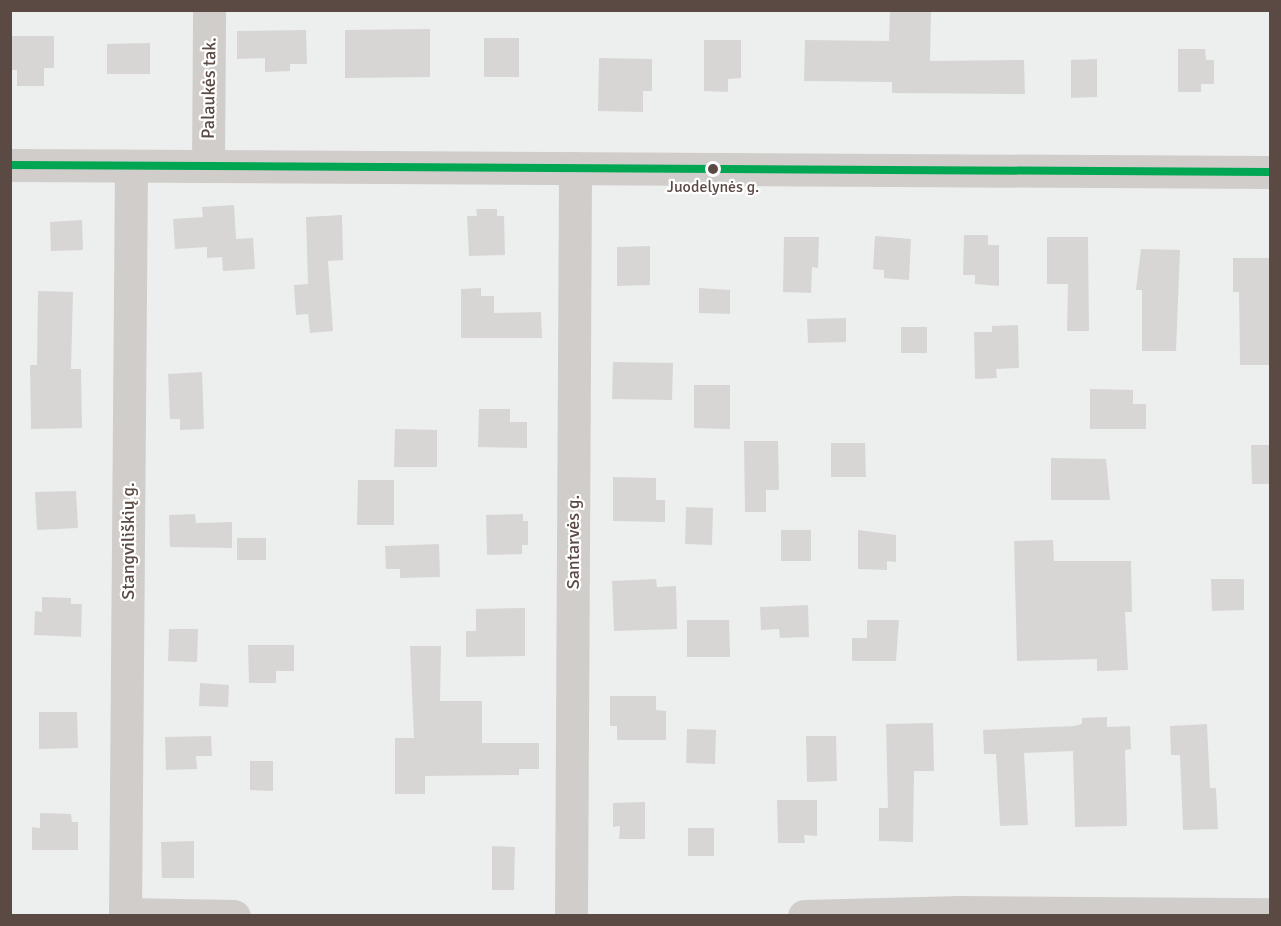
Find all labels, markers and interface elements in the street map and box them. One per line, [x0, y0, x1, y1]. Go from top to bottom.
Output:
street label: Palaukės tak. [197, 37, 221, 139]
marker: Juodelynės g. [707, 163, 719, 175]
place label: Juodelynės g. [667, 177, 759, 197]
street label: Stangviliškių g. [117, 482, 139, 600]
street label: Santarvės g. [562, 495, 584, 589]

